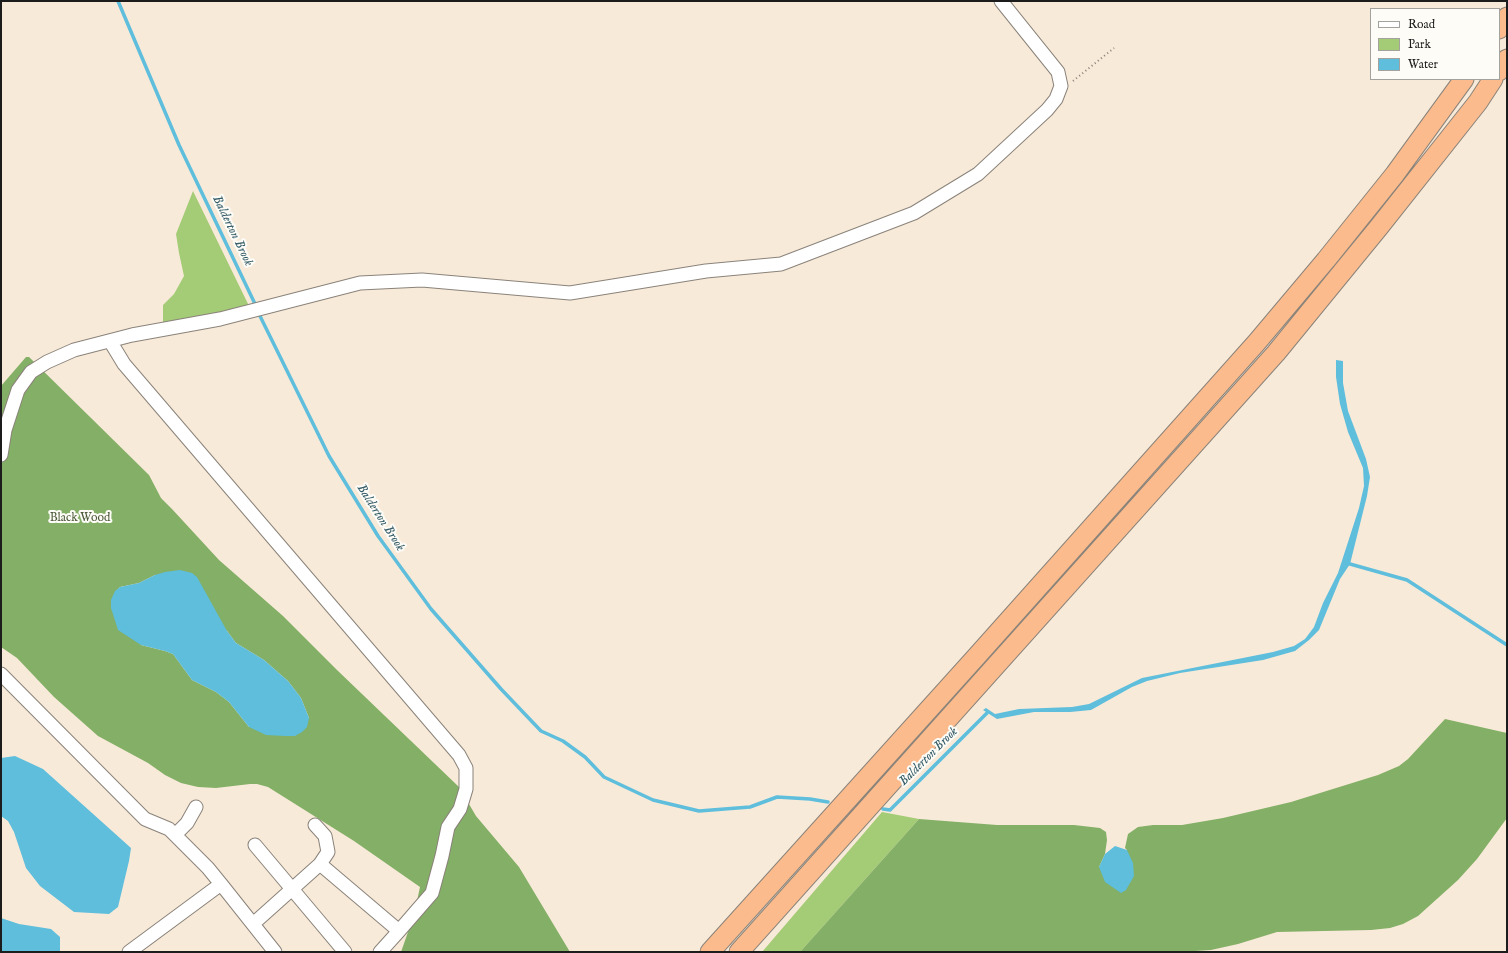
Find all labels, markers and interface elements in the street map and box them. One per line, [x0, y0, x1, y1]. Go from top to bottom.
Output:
legend [1370, 8, 1500, 80]
text: Road [1408, 17, 1435, 32]
text: Park [1408, 37, 1431, 52]
text: Water [1408, 57, 1438, 72]
water label: Balderton Brook [208, 193, 256, 269]
water label: Balderton Brook [353, 482, 407, 554]
park label: Black Wood [50, 512, 110, 526]
water label: Balderton Brook [896, 724, 962, 790]

